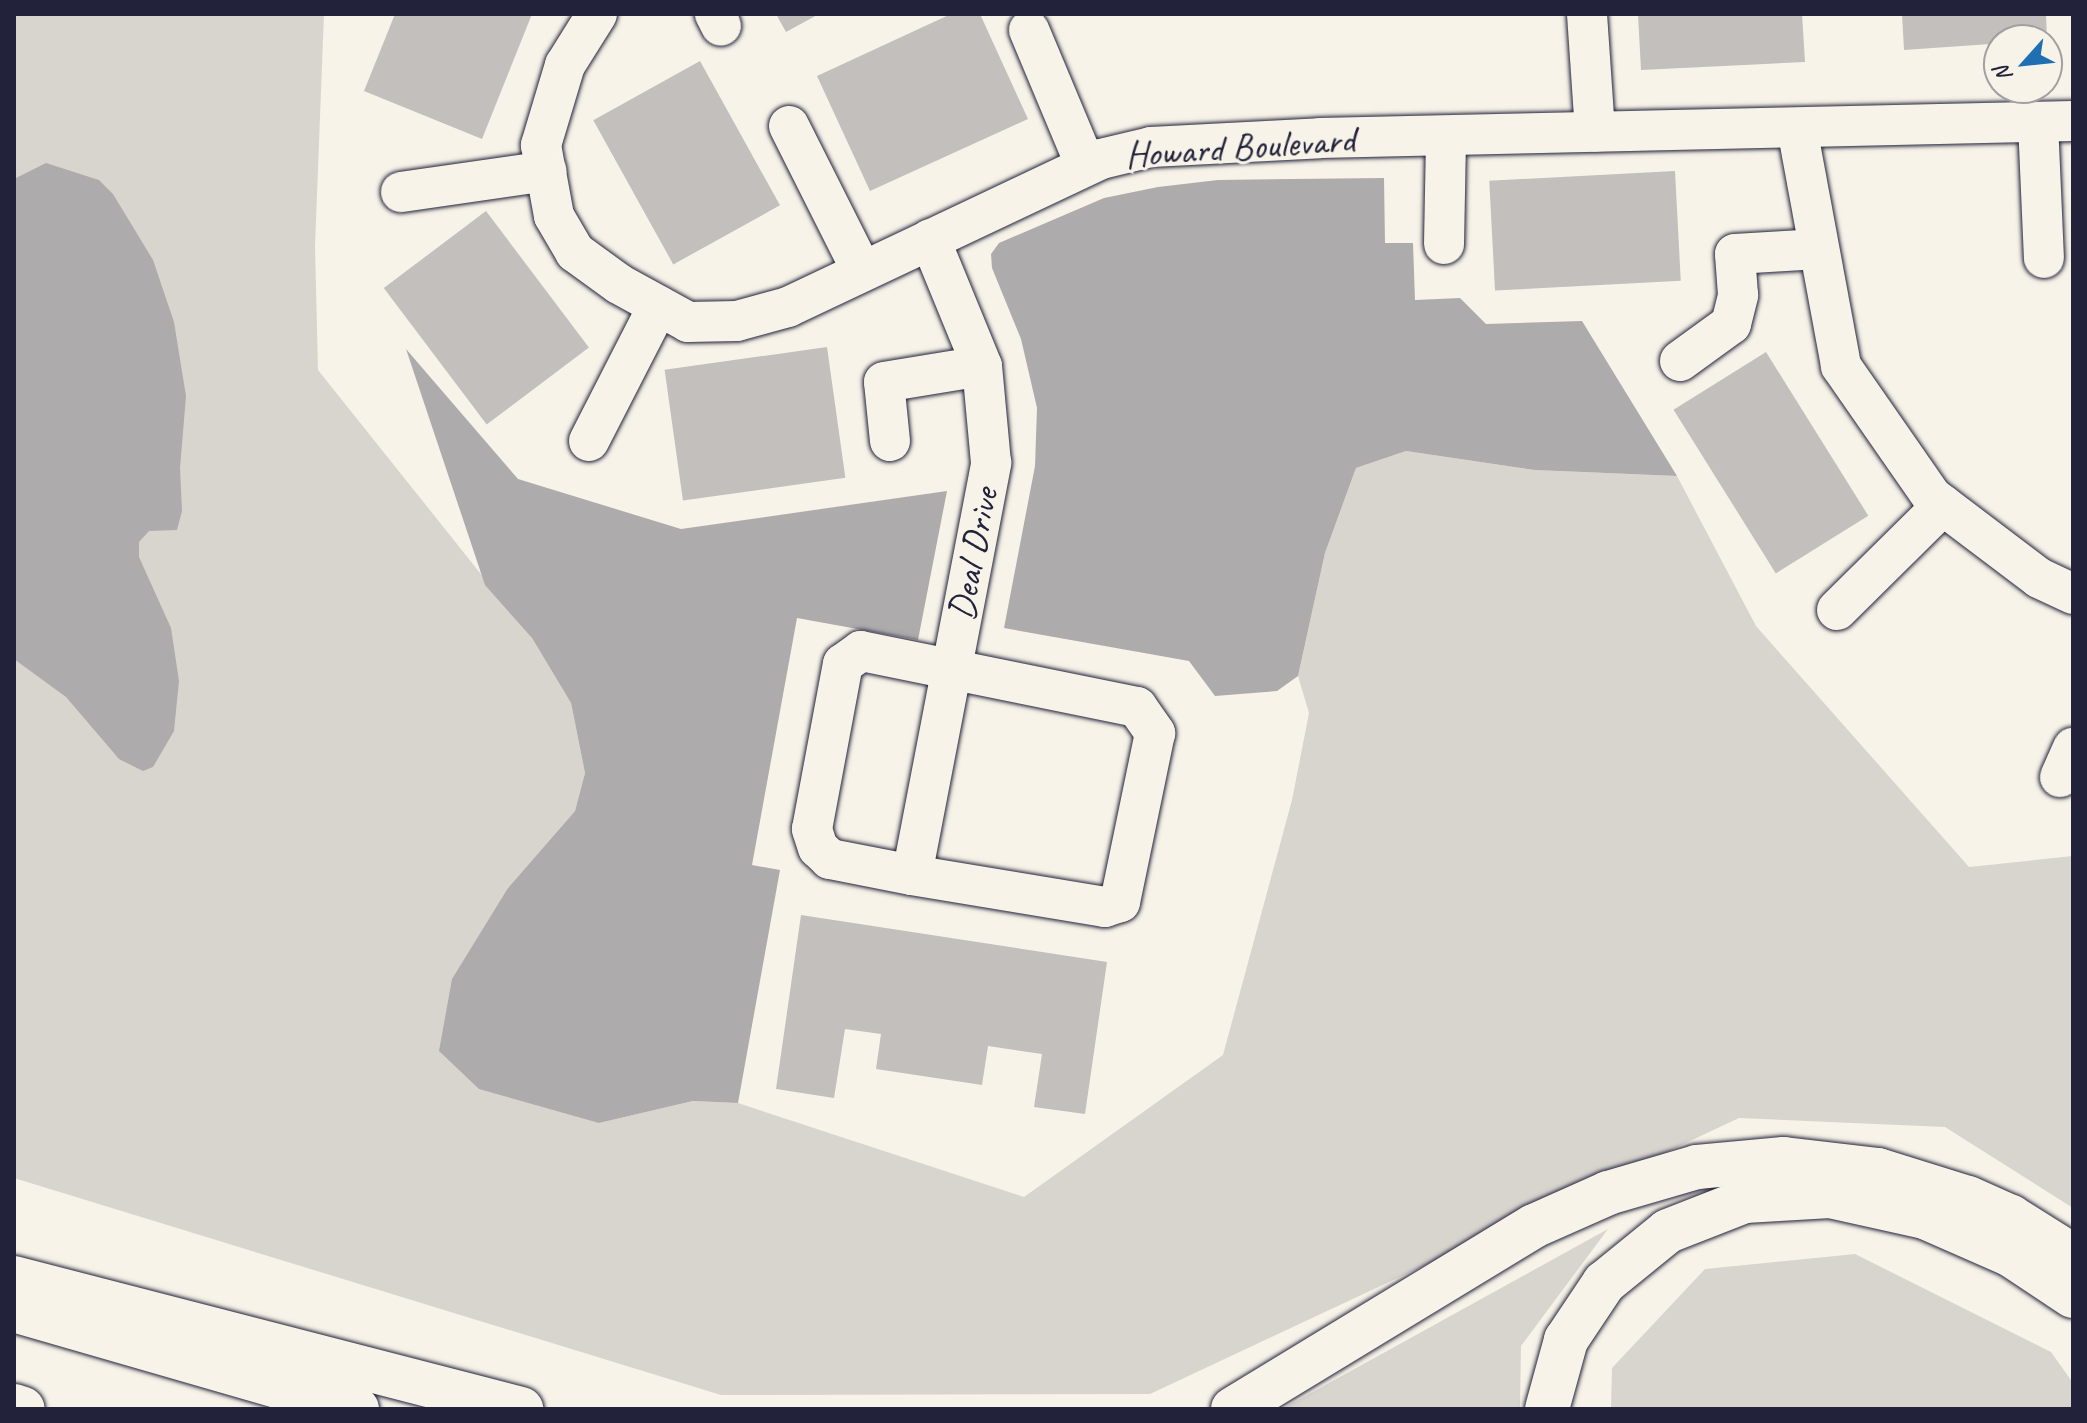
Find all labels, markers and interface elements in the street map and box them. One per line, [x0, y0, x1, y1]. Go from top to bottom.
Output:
north arrow [1983, 24, 2063, 104]
text: N [1988, 62, 2019, 86]
street label: Howard Boulevard [1123, 116, 1357, 178]
street label: Deal Drive [938, 484, 1008, 624]

